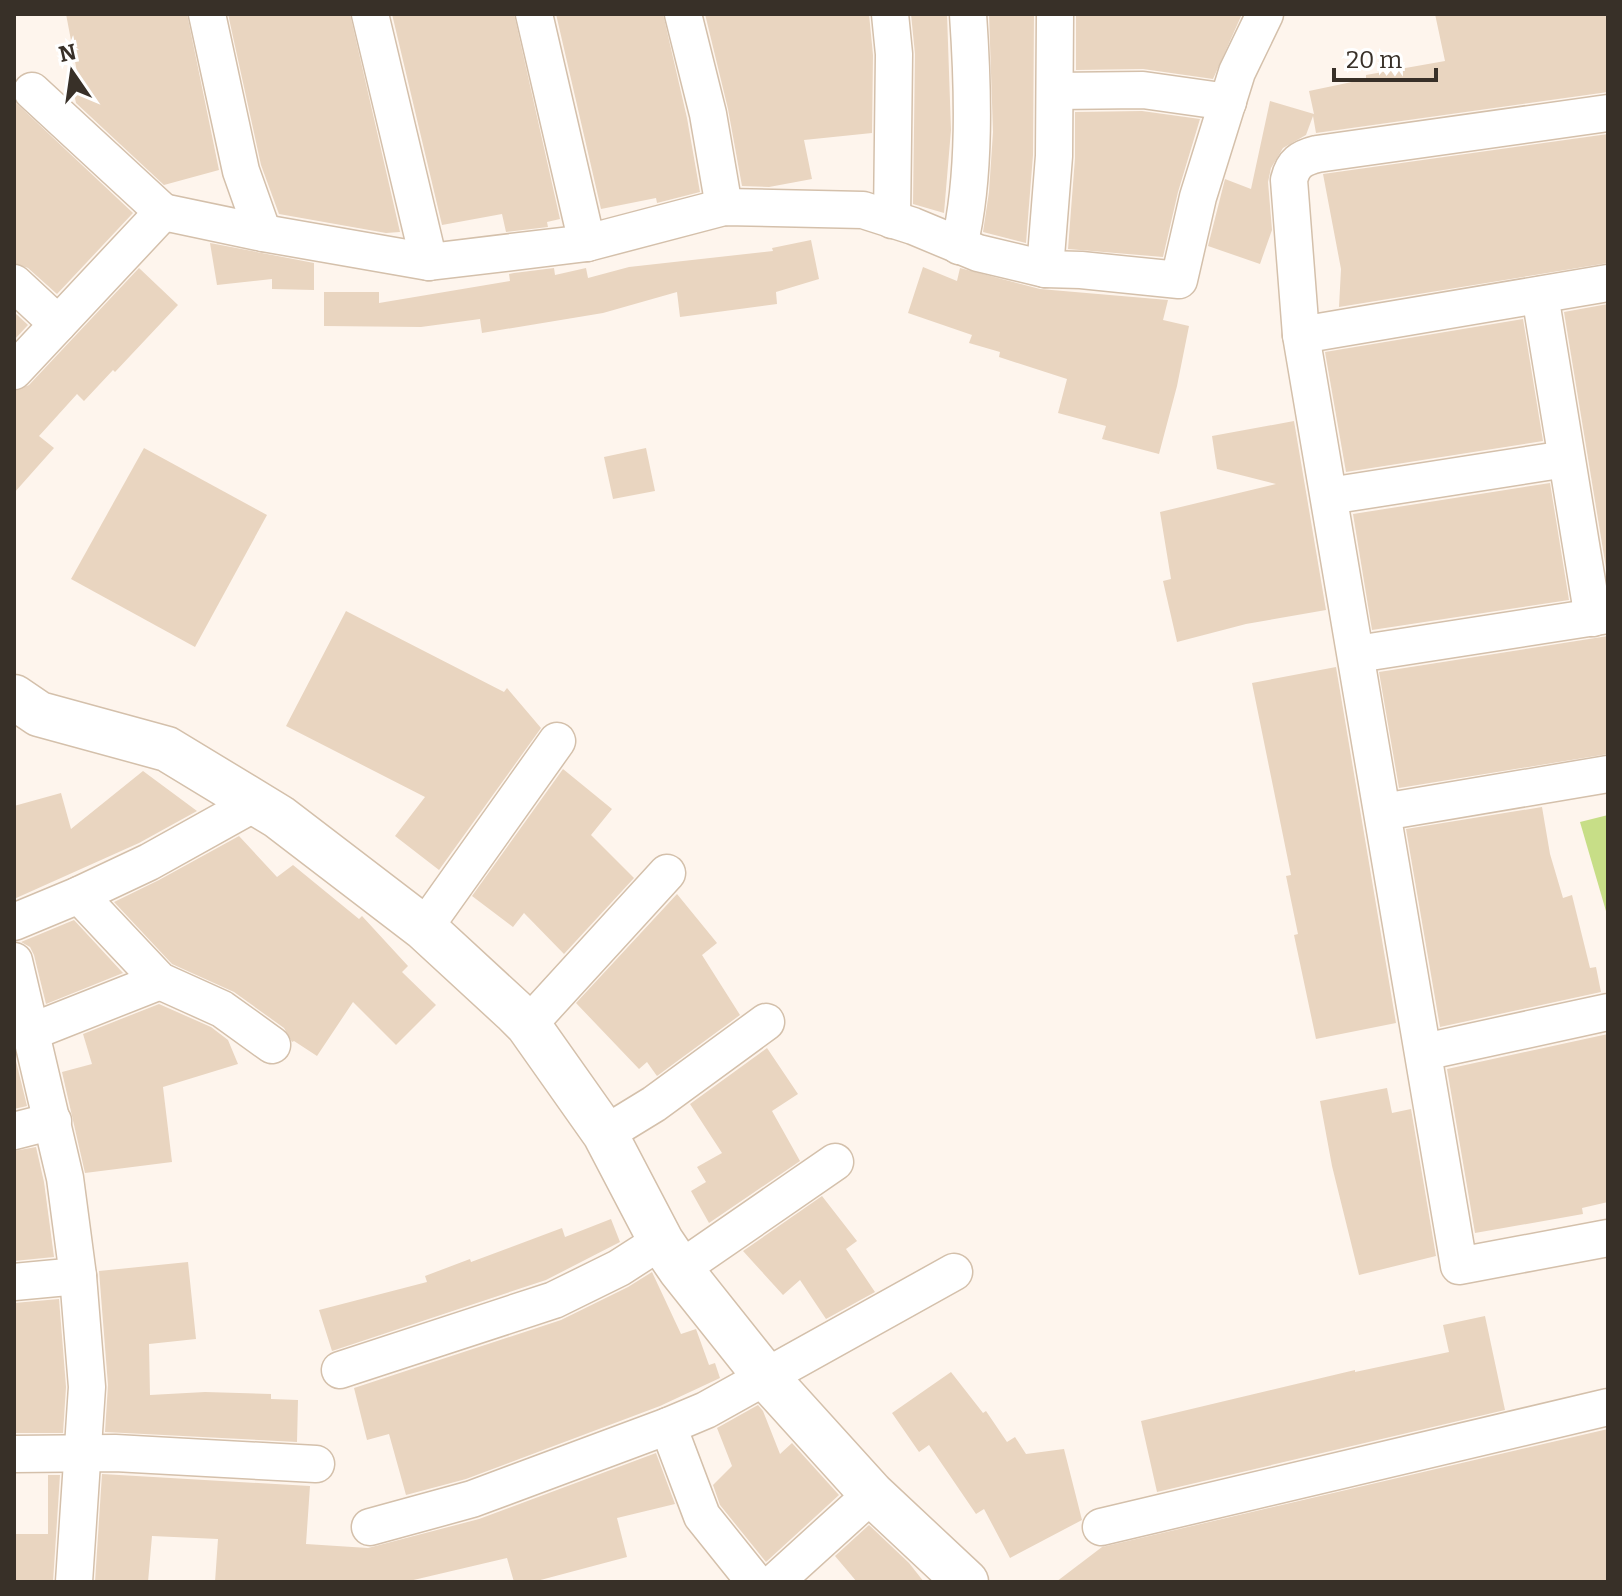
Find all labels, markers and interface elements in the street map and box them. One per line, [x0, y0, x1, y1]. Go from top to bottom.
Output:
north arrow [32, 32, 112, 112]
scale bar [1334, 32, 1436, 82]
text: N [56, 38, 79, 68]
text: 20 m [1346, 46, 1402, 74]

